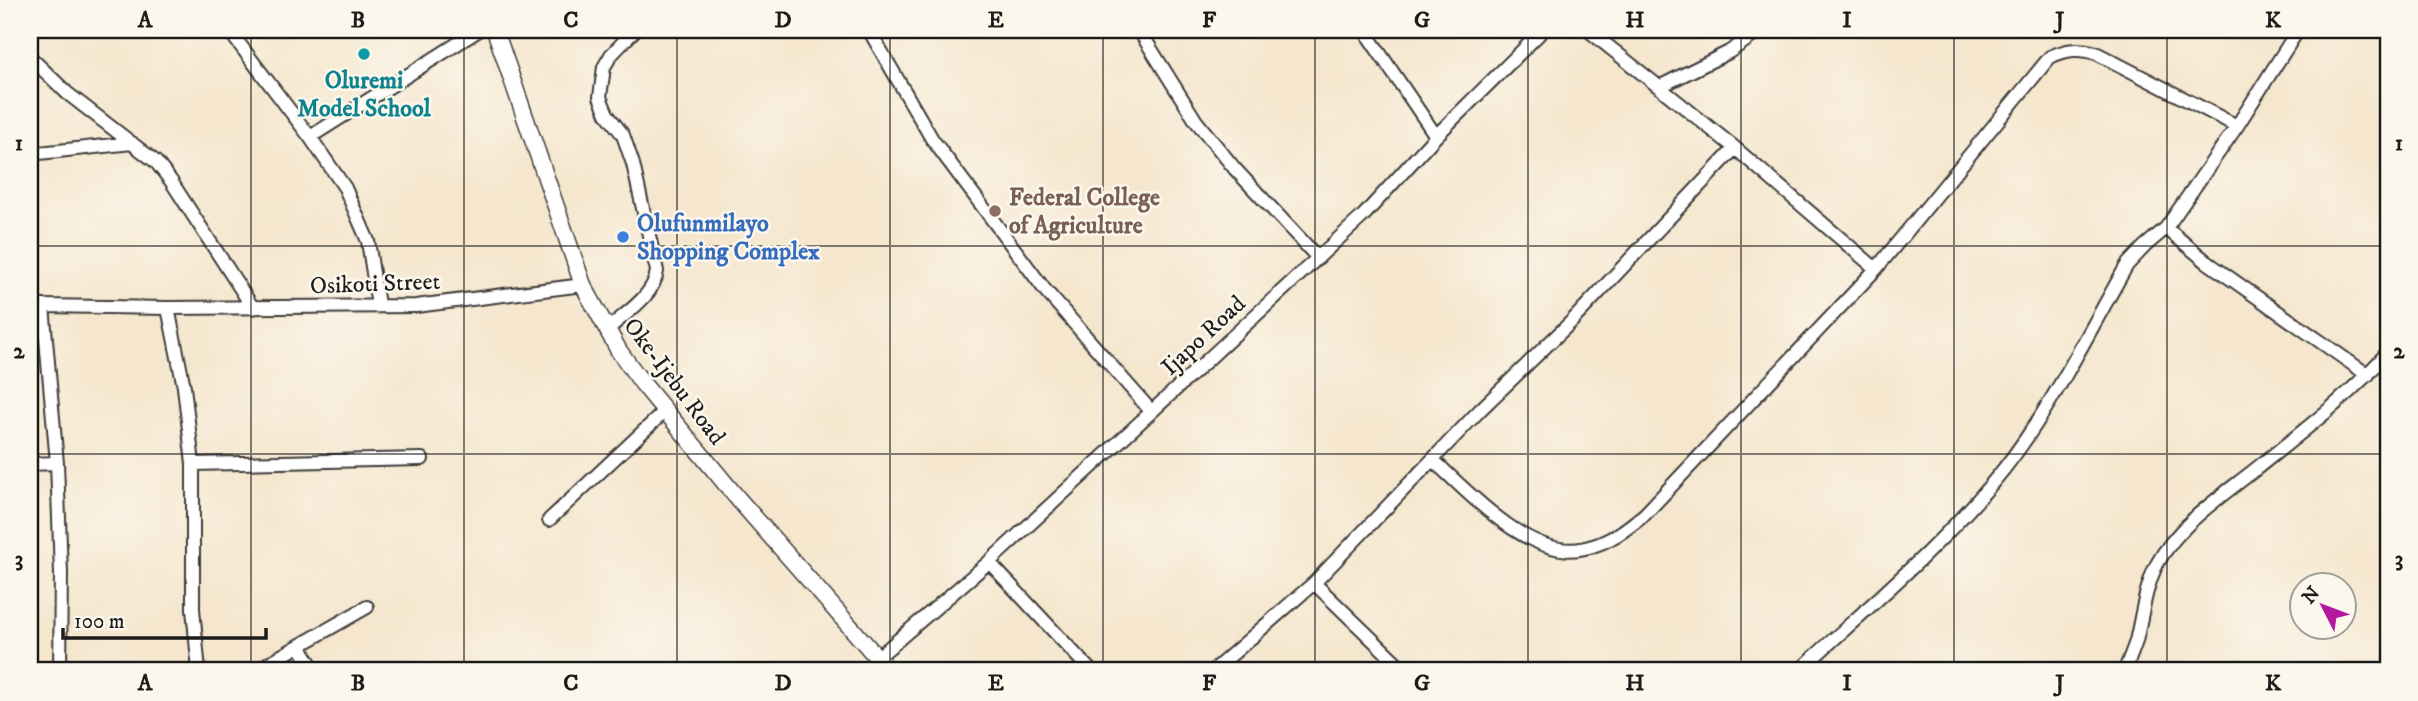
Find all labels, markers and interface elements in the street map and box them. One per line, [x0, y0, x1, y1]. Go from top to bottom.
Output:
text: A [137, 6, 154, 35]
text: B [351, 6, 365, 35]
text: C [563, 6, 579, 35]
text: D [774, 6, 792, 35]
text: E [988, 6, 1004, 35]
text: F [1202, 6, 1217, 35]
text: G [1414, 6, 1430, 35]
text: H [1625, 6, 1645, 35]
text: I [1842, 6, 1852, 35]
text: J [2052, 6, 2065, 35]
text: K [2265, 6, 2282, 35]
marker: Oluremi Model School [356, 46, 372, 62]
place label: Oluremi Model School [297, 66, 431, 124]
text: 1 [15, 129, 23, 158]
text: 1 [2395, 129, 2403, 158]
place label: Federal College of Agriculture [1009, 183, 1160, 241]
marker: Federal College of Agriculture [987, 203, 1003, 219]
place label: Olufunmilayo Shopping Complex [637, 209, 820, 267]
marker: Olufunmilayo Shopping Complex [615, 229, 631, 245]
street label: Osikoti Street [309, 267, 441, 301]
street label: Ijapo Road [1155, 289, 1252, 382]
street label: Oke-Ijebu Road [617, 312, 732, 451]
text: 2 [13, 337, 25, 366]
text: 2 [2393, 337, 2405, 366]
text: 3 [15, 545, 23, 574]
text: 3 [2395, 545, 2403, 574]
north arrow [2288, 572, 2358, 642]
text: N [2298, 582, 2326, 609]
scale bar [63, 596, 266, 640]
text: 100 m [74, 609, 125, 635]
text: A [137, 669, 154, 698]
text: B [351, 669, 365, 698]
text: C [563, 669, 579, 698]
text: D [774, 669, 792, 698]
text: E [988, 669, 1004, 698]
text: F [1202, 669, 1217, 698]
text: G [1414, 669, 1430, 698]
text: H [1625, 669, 1645, 698]
text: I [1842, 669, 1852, 698]
text: J [2052, 669, 2065, 698]
text: K [2265, 669, 2282, 698]

